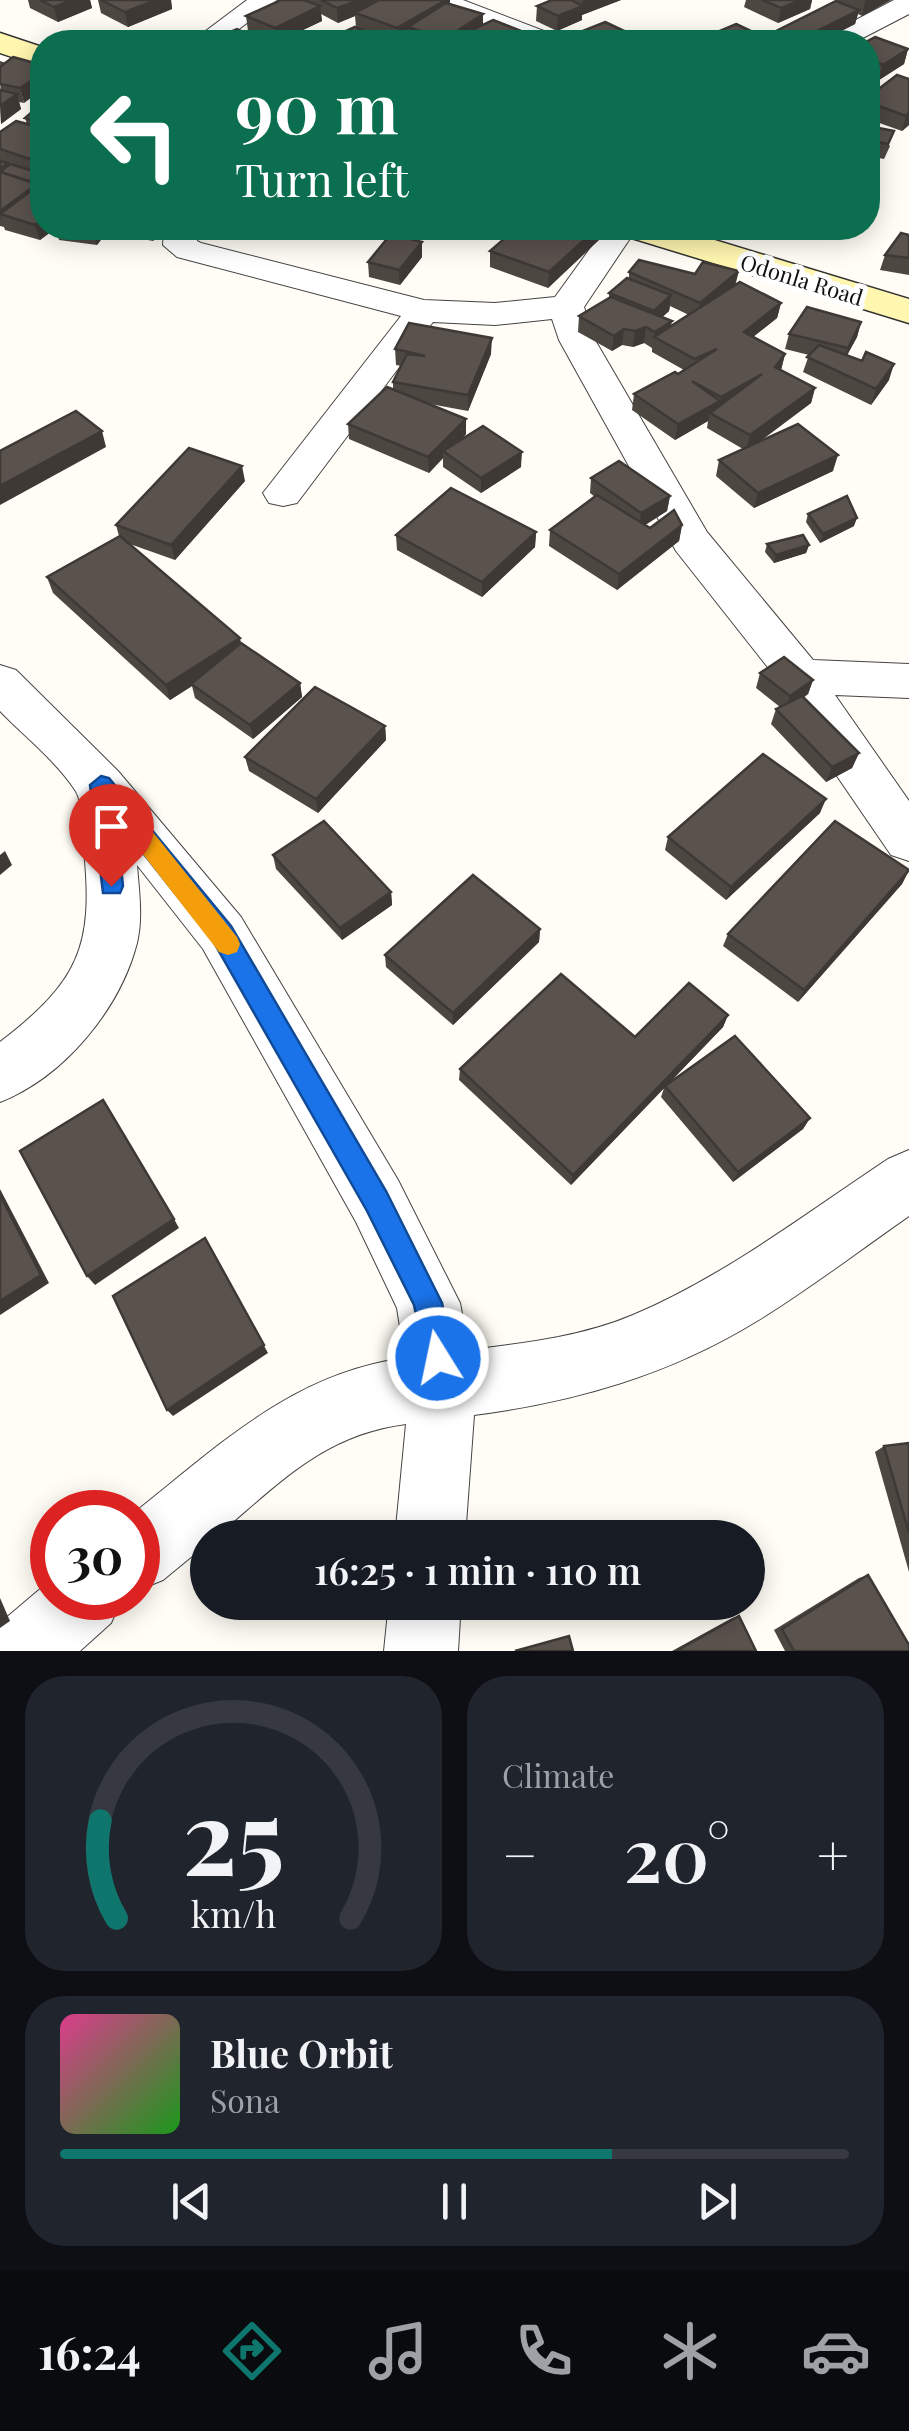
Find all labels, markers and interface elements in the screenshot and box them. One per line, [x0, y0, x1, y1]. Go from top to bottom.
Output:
text: 90 m [235, 58, 399, 152]
icon: left [70, 70, 200, 200]
text: Turn left [235, 148, 409, 208]
street label: Odonla Road [737, 246, 867, 312]
pin [69, 784, 154, 887]
icon: arrive [84, 799, 139, 854]
position arrow [386, 1306, 490, 1410]
speed limit sign: 30 [30, 1490, 160, 1620]
text: 16:25 · 1 min · 110 m [314, 1544, 641, 1595]
text: Climate [502, 1753, 614, 1796]
text: 25 [182, 1763, 285, 1902]
text: 20° [624, 1802, 730, 1902]
text: − [502, 1816, 538, 1890]
text: + [817, 1816, 849, 1890]
text: km/h [191, 1889, 276, 1937]
text: Blue Orbit [210, 2027, 393, 2078]
text: Sona [210, 2078, 280, 2121]
icon: previous [164, 2174, 219, 2229]
icon: pause [427, 2174, 482, 2229]
icon: next [690, 2174, 745, 2229]
icon: directions [217, 2316, 287, 2386]
icon: music [363, 2316, 433, 2386]
icon: phone [509, 2316, 579, 2386]
icon: climate [655, 2316, 725, 2386]
icon: car [801, 2316, 871, 2386]
text: 16:24 [38, 2321, 141, 2381]

